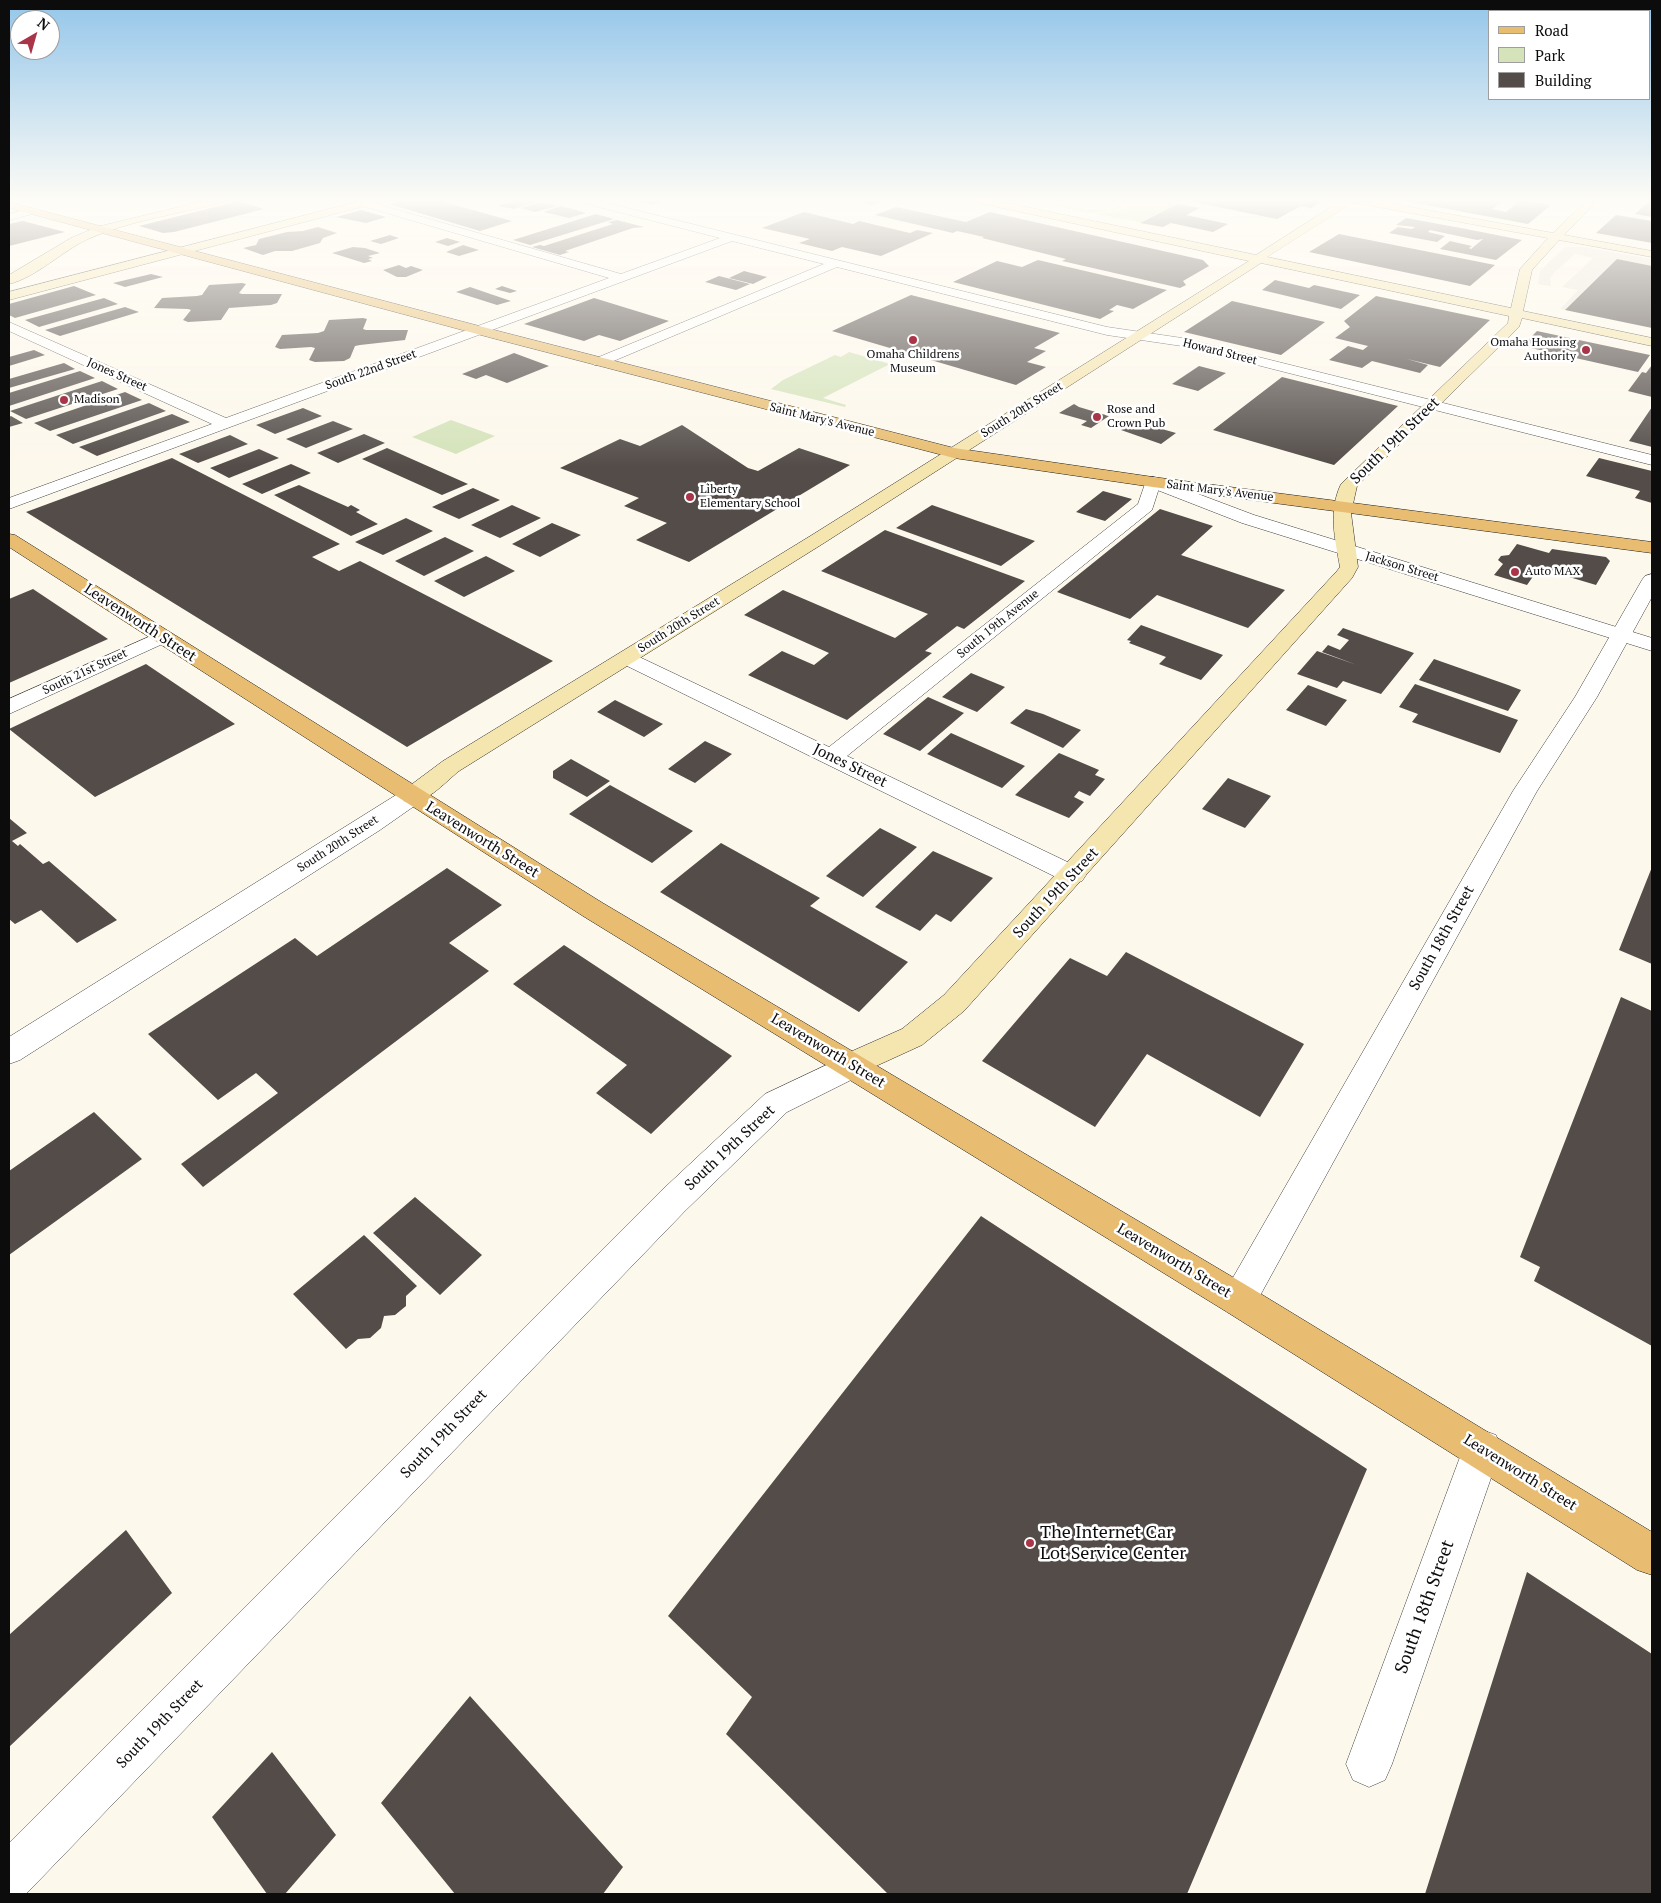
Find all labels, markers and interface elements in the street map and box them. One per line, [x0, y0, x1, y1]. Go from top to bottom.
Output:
north arrow [10, 10, 60, 60]
legend [1488, 10, 1651, 100]
text: N [34, 13, 54, 34]
text: Road [1535, 20, 1568, 40]
text: Park [1535, 45, 1565, 65]
text: Building [1535, 70, 1592, 90]
marker: Omaha Childrens Museum [907, 334, 919, 346]
street label: Howard Street [1181, 336, 1259, 368]
place label: Omaha Housing Authority [1490, 336, 1576, 364]
marker: Omaha Housing Authority [1580, 344, 1592, 356]
street label: South 22nd Street [323, 347, 419, 393]
place label: Omaha Childrens Museum [867, 348, 959, 376]
street label: Jones Street [85, 355, 149, 395]
street label: South 20th Street [979, 379, 1065, 441]
place label: Madison [74, 393, 120, 407]
marker: Madison [58, 394, 70, 406]
street label: South 19th Street [1347, 394, 1443, 488]
street label: Saint Mary's Avenue [768, 400, 876, 440]
place label: Rose and Crown Pub [1107, 403, 1165, 431]
marker: Rose and Crown Pub [1091, 411, 1103, 423]
street label: Saint Mary's Avenue [1166, 477, 1274, 505]
place label: Liberty Elementary School [700, 483, 800, 511]
marker: Liberty Elementary School [684, 491, 696, 503]
street label: Jackson Street [1364, 549, 1440, 585]
place label: Auto MAX [1525, 565, 1580, 579]
marker: Auto MAX [1509, 566, 1521, 578]
street label: Leavenworth Street [81, 580, 199, 666]
street label: South 19th Avenue [954, 587, 1042, 661]
street label: South 20th Street [636, 594, 722, 656]
street label: South 21st Street [40, 646, 130, 698]
street label: Jones Street [810, 740, 890, 792]
street label: Leavenworth Street [422, 798, 542, 882]
street label: South 20th Street [295, 812, 381, 876]
street label: South 19th Street [1010, 844, 1102, 942]
street label: South 18th Street [1406, 882, 1478, 994]
street label: Leavenworth Street [768, 1010, 888, 1092]
street label: South 19th Street [681, 1102, 779, 1194]
street label: Leavenworth Street [1114, 1220, 1234, 1302]
street label: South 19th Street [397, 1386, 491, 1482]
street label: Leavenworth Street [1460, 1431, 1580, 1515]
place label: The Internet Car Lot Service Center [1040, 1522, 1186, 1565]
marker: The Internet Car Lot Service Center [1024, 1537, 1036, 1549]
street label: South 18th Street [1391, 1537, 1459, 1677]
street label: South 19th Street [113, 1676, 207, 1772]

